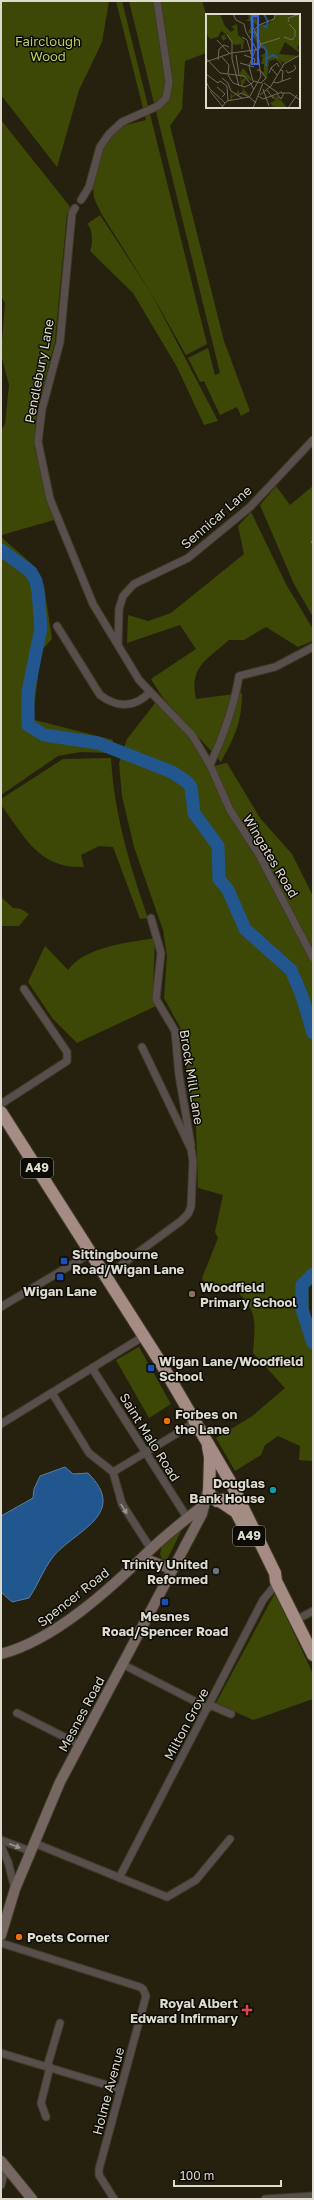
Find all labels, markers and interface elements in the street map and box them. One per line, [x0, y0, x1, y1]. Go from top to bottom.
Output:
inset map [206, 14, 300, 108]
park label: Fairclough Wood [15, 33, 81, 64]
street label: Pendlebury Lane [21, 318, 57, 424]
street label: Sennicar Lane [177, 482, 255, 552]
street label: Wingates Road [240, 812, 302, 900]
street label: Brock Mill Lane [177, 1028, 207, 1126]
road number: A49 [21, 1158, 53, 1178]
place label: Sittingbourne Road/Wigan Lane [72, 1246, 185, 1277]
marker: Sittingbourne Road/Wigan Lane [59, 1256, 69, 1266]
marker: Wigan Lane [55, 1272, 65, 1282]
place label: Woodfield Primary School [200, 1279, 297, 1310]
place label: Wigan Lane [23, 1283, 97, 1299]
marker: Woodfield Primary School [187, 1289, 197, 1299]
place label: Wigan Lane/Woodfield School [159, 1353, 303, 1384]
marker: Wigan Lane/Woodfield School [146, 1363, 156, 1373]
street label: Saint Malo Road [116, 1390, 184, 1484]
place label: Forbes on the Lane [175, 1406, 237, 1437]
marker: Forbes on the Lane [162, 1416, 172, 1426]
place label: Douglas Bank House [189, 1475, 265, 1506]
marker: Douglas Bank House [268, 1485, 278, 1495]
one-way arrow [121, 1503, 128, 1515]
road number: A49 [233, 1526, 265, 1546]
place label: Trinity United Reformed [122, 1556, 208, 1587]
street label: Spencer Road [34, 1564, 112, 1630]
marker: Trinity United Reformed [211, 1566, 221, 1576]
marker: Mesnes Road/Spencer Road [160, 1597, 170, 1607]
place label: Mesnes Road/Spencer Road [102, 1608, 228, 1639]
street label: Mesnes Road [54, 1674, 108, 1754]
street label: Milton Grove [160, 1685, 212, 1763]
one-way arrow [10, 1844, 22, 1850]
place label: Poets Corner [27, 1929, 109, 1945]
marker: Poets Corner [14, 1932, 24, 1942]
place label: Royal Albert Edward Infirmary [130, 1995, 238, 2026]
marker: Royal Albert Edward Infirmary [241, 2004, 253, 2016]
street label: Holme Avenue [89, 2045, 127, 2137]
scale bar [174, 2162, 281, 2188]
text: 100 m [180, 2168, 214, 2183]

